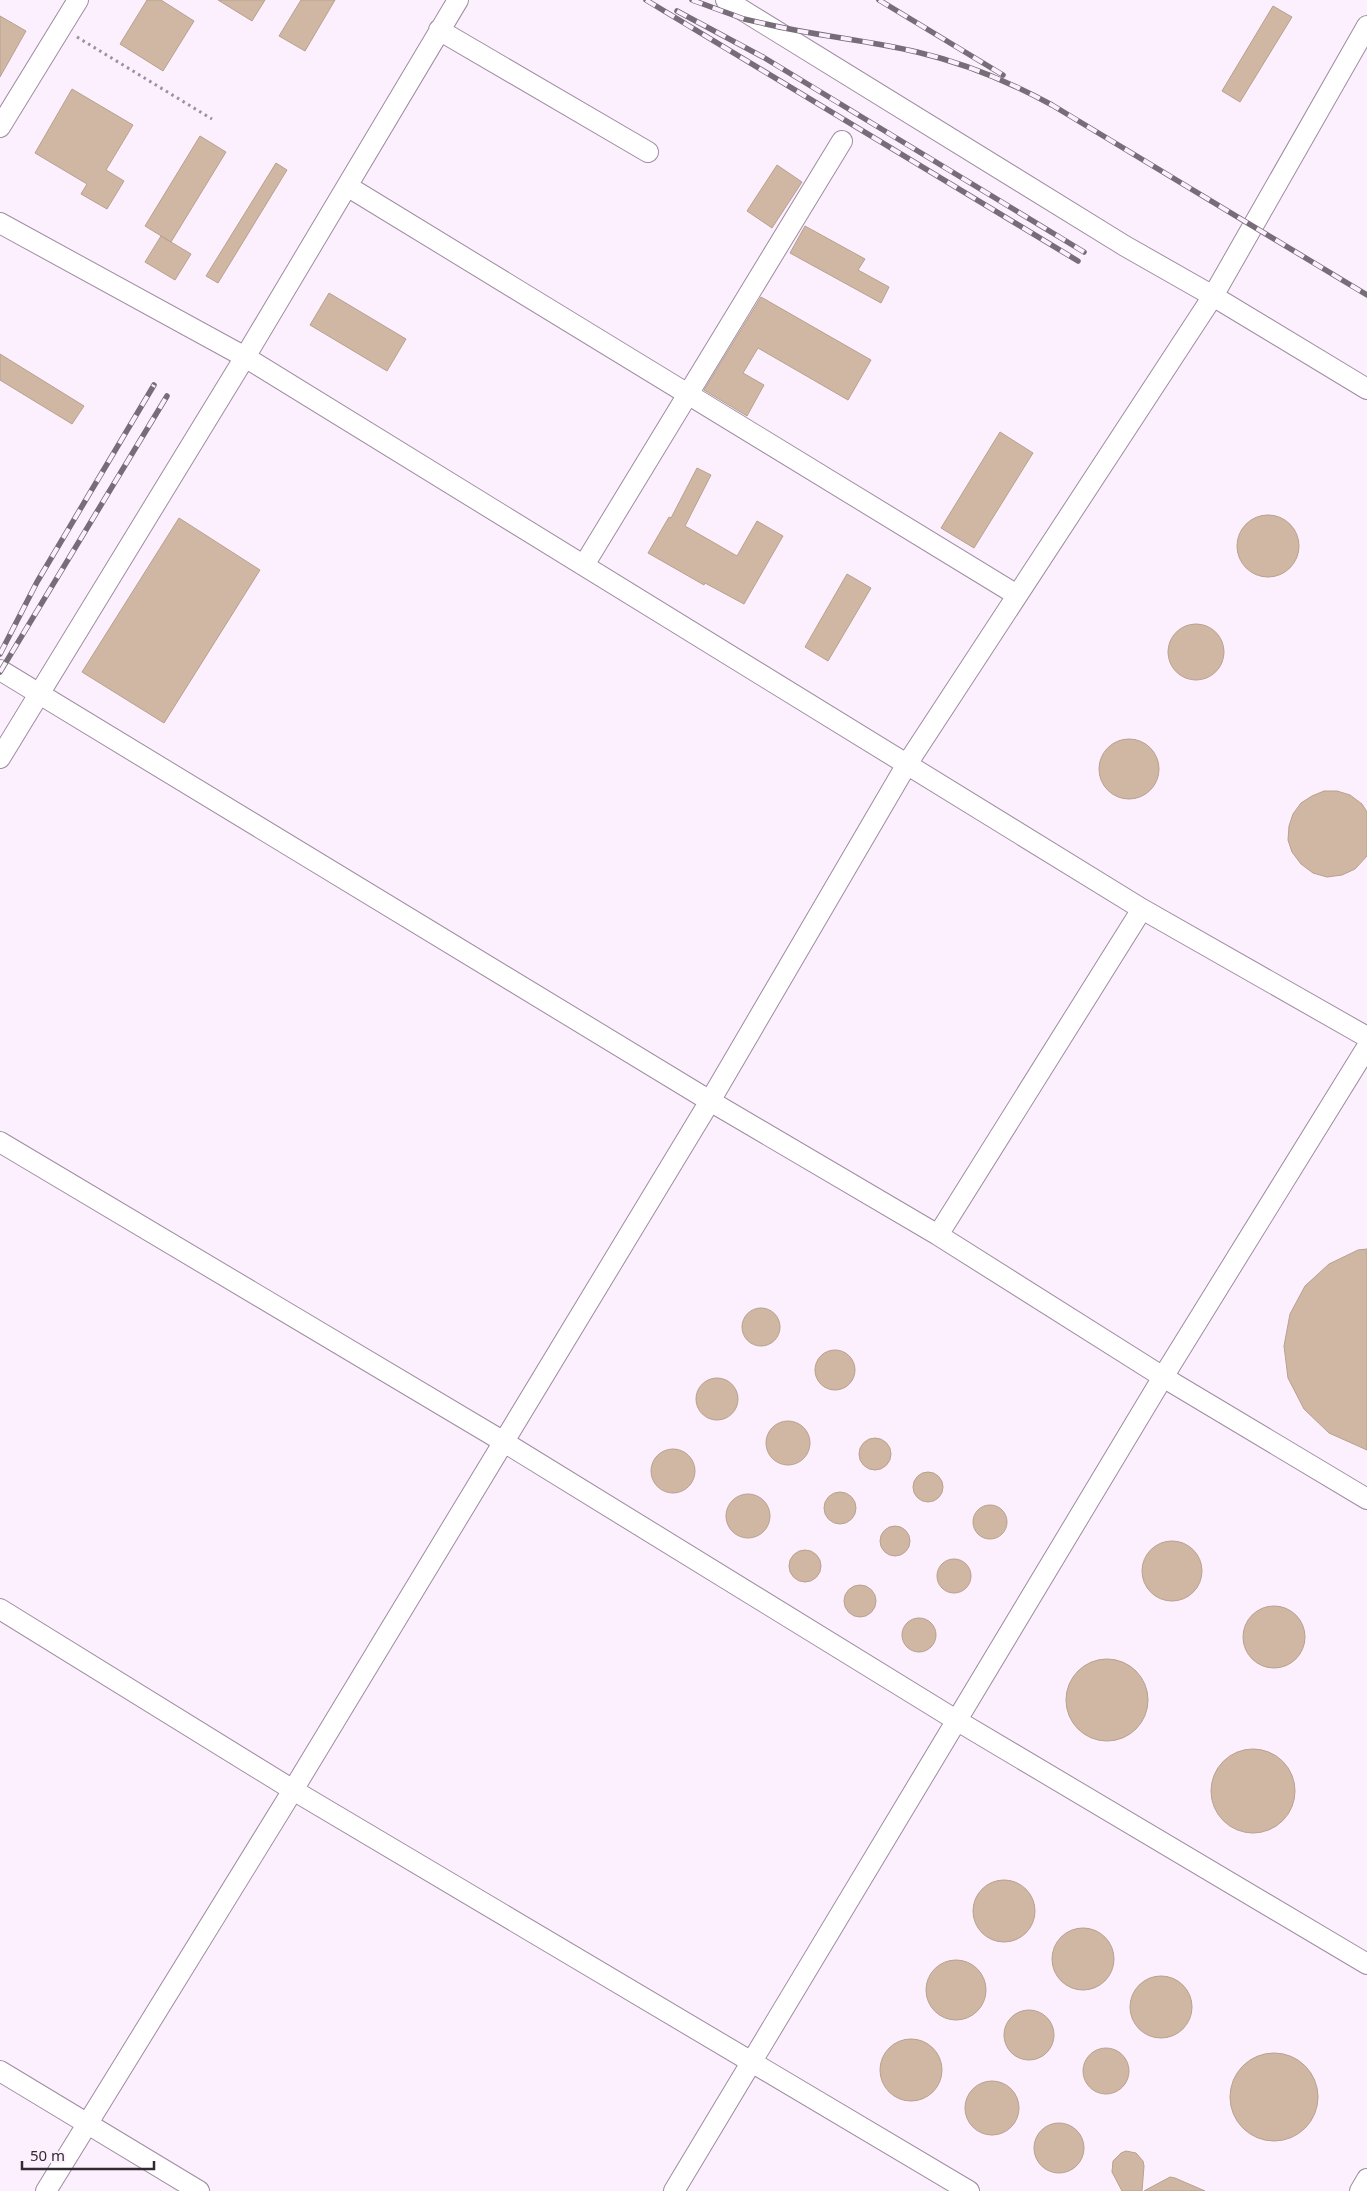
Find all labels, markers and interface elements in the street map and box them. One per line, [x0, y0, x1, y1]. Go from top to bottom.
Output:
scale bar [22, 2138, 155, 2170]
text: 50 m [30, 2145, 65, 2165]

